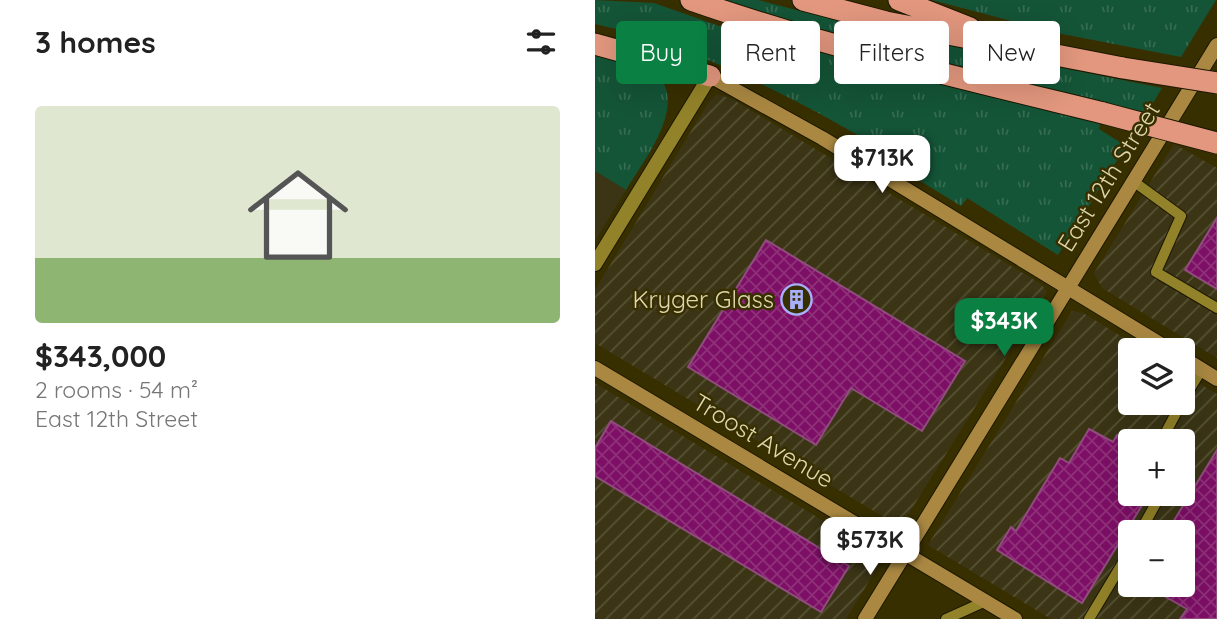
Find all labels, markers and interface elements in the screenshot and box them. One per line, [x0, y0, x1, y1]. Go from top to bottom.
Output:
chip: Buy [616, 21, 707, 84]
chip: Rent [721, 21, 820, 84]
chip: Filters [834, 21, 949, 84]
chip: New [963, 21, 1060, 84]
text: 3 homes [35, 23, 156, 61]
icon: filters [522, 23, 560, 61]
street label: East 12th Street [1050, 96, 1166, 257]
pin: $713K [833, 136, 931, 195]
text: $713K [850, 143, 914, 172]
icon: home [235, 152, 361, 278]
building icon: Kryger Glass [780, 283, 814, 317]
place label: Kryger Glass [632, 284, 774, 314]
pin: $343K [955, 298, 1053, 358]
text: $343K [970, 306, 1038, 335]
text: $343,000 [35, 337, 166, 375]
map controls [1118, 338, 1195, 597]
button: layers [1118, 338, 1195, 415]
text: 2 rooms · 54 m² [35, 375, 198, 404]
street label: Troost Avenue [688, 386, 839, 494]
text: East 12th Street [35, 404, 198, 433]
button: + [1118, 429, 1195, 506]
pin: $573K [821, 518, 919, 577]
button: − [1118, 520, 1195, 597]
text: $573K [836, 525, 904, 554]

